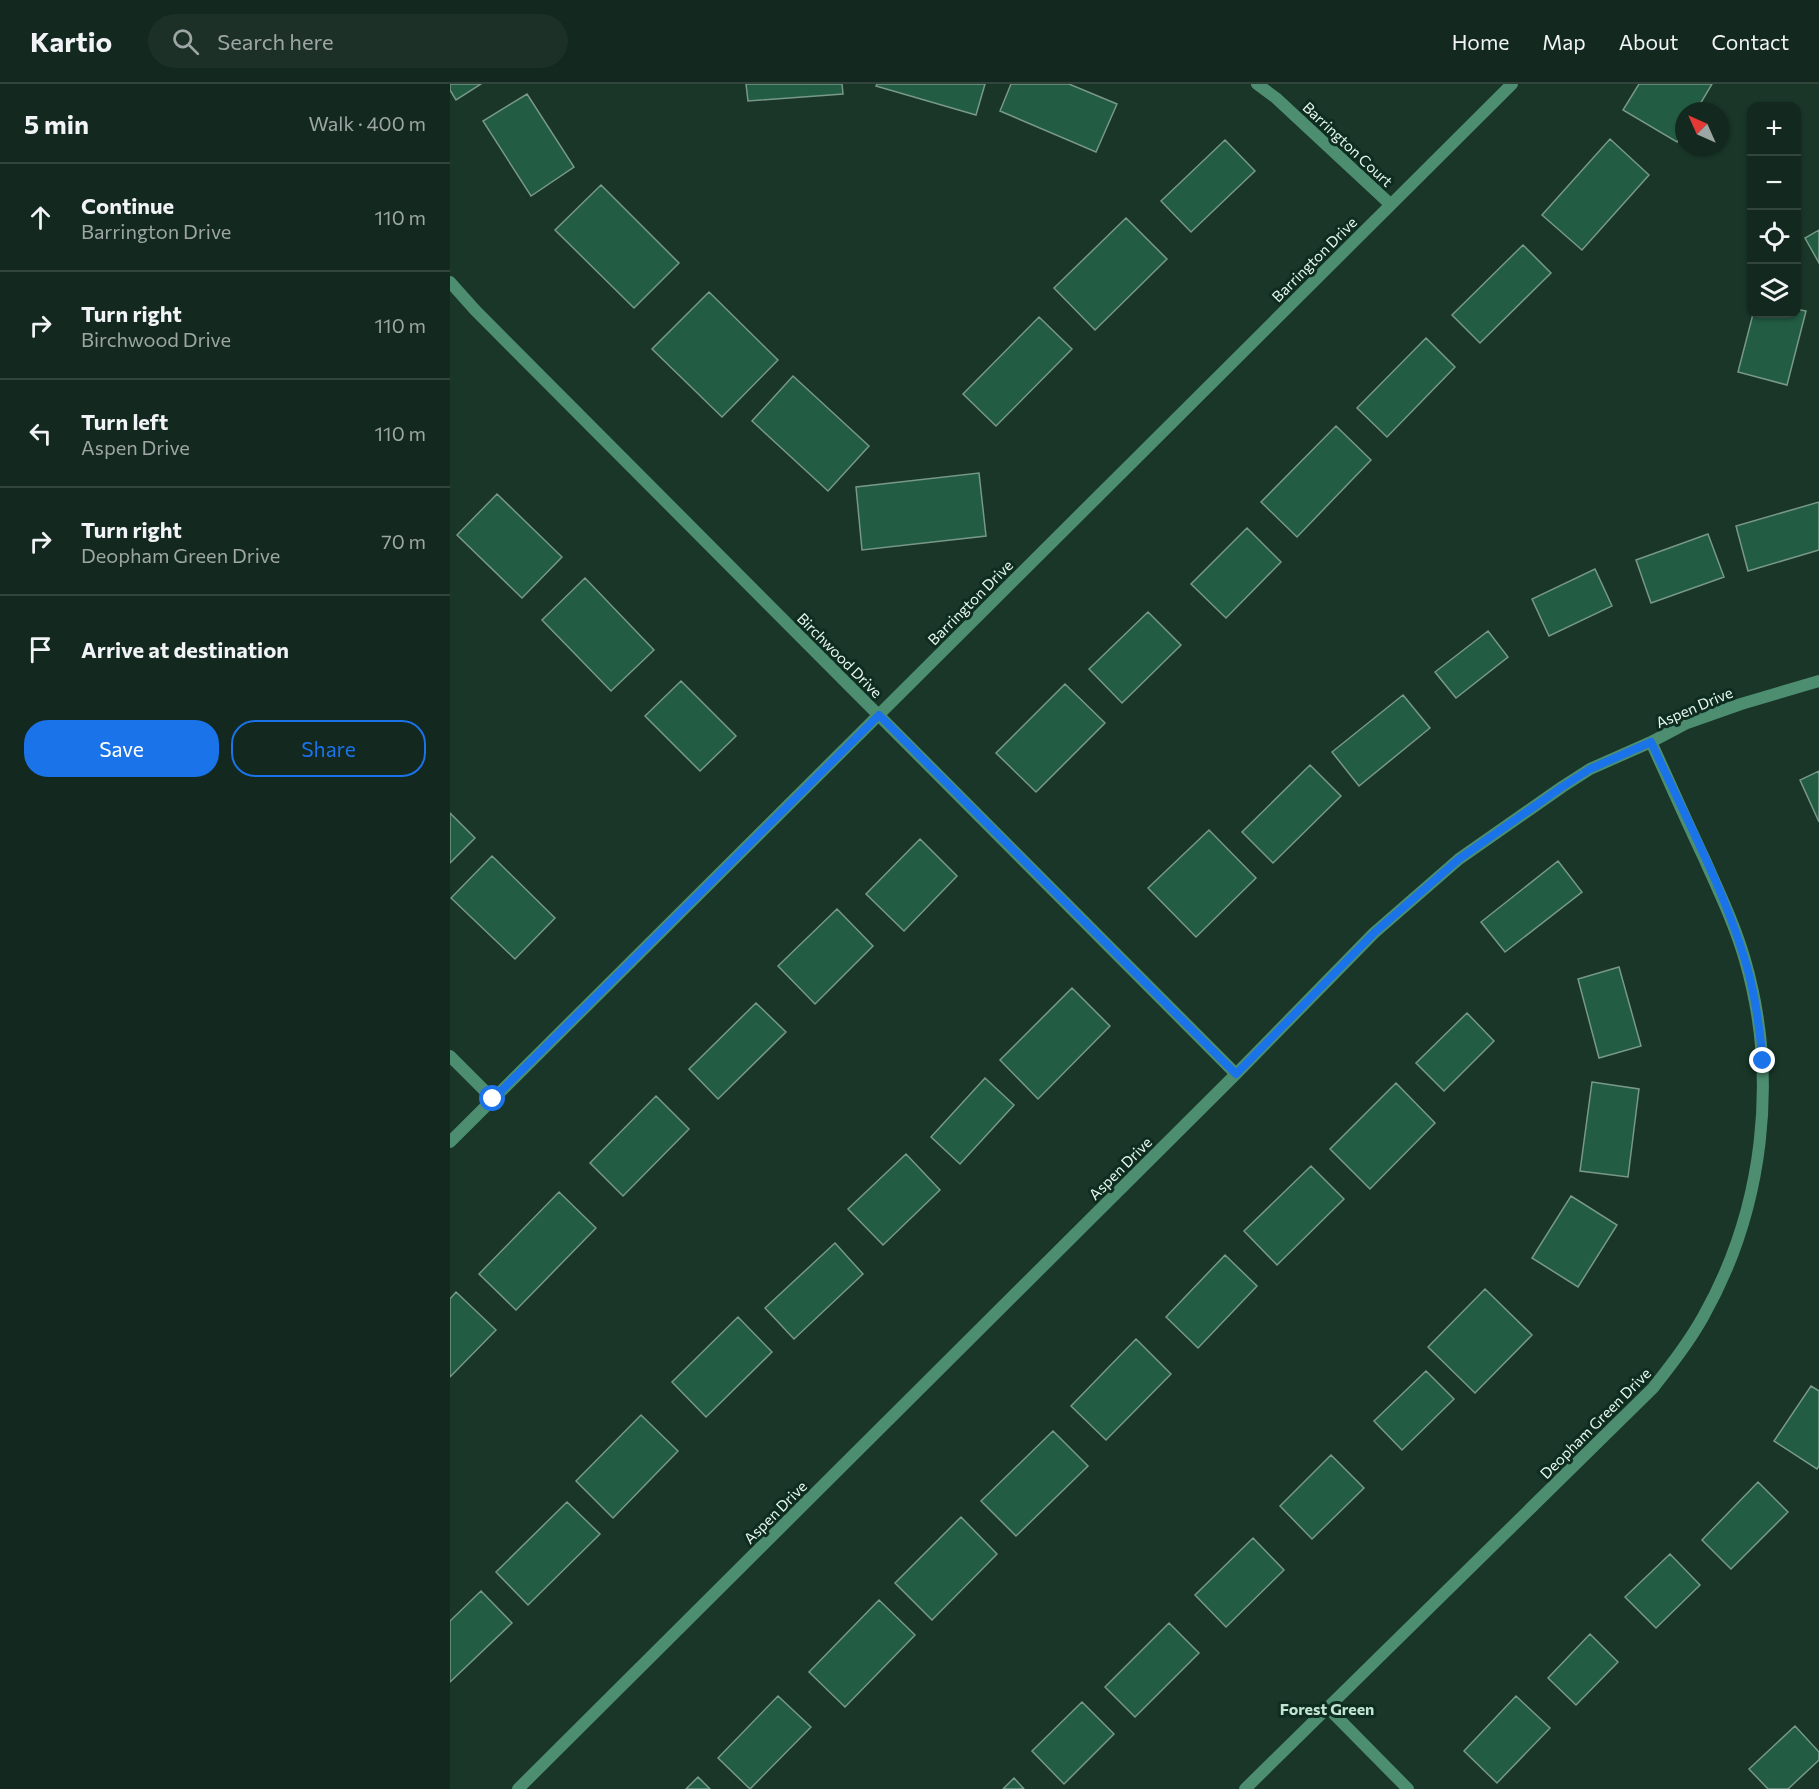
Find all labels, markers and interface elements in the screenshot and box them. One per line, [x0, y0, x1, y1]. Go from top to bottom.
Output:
search box [148, 14, 568, 68]
text: Kartio [30, 24, 112, 58]
icon: search [169, 25, 202, 58]
text: Search here [217, 28, 334, 55]
text: Home [1452, 29, 1509, 54]
text: Map [1542, 29, 1586, 54]
text: About [1619, 29, 1678, 54]
text: Contact [1711, 29, 1789, 54]
street label: Barrington Court [1299, 98, 1397, 190]
north arrow [1675, 102, 1729, 156]
map controls [1747, 102, 1801, 318]
button: + [1747, 102, 1801, 156]
text: 5 min [24, 108, 89, 139]
text: Walk · 400 m [309, 111, 426, 135]
button: − [1747, 156, 1801, 210]
text: Continue [81, 192, 174, 219]
icon: ahead [24, 201, 57, 234]
text: 110 m [375, 205, 426, 229]
button: locate [1747, 210, 1801, 264]
street label: Barrington Drive [1268, 213, 1360, 305]
text: Barrington Drive [81, 219, 231, 243]
button: layers [1747, 264, 1801, 318]
text: Turn right [81, 300, 182, 327]
icon: right [24, 309, 57, 342]
text: 110 m [375, 313, 426, 337]
text: Birchwood Drive [81, 327, 231, 351]
text: Turn left [81, 408, 168, 435]
icon: left [24, 417, 57, 450]
text: 110 m [375, 421, 426, 445]
text: Aspen Drive [81, 435, 190, 459]
text: Turn right [81, 516, 182, 543]
icon: right [24, 525, 57, 558]
text: 70 m [381, 529, 426, 553]
text: Deopham Green Drive [81, 543, 280, 567]
street label: Barrington Drive [924, 556, 1016, 648]
street label: Birchwood Drive [794, 609, 886, 701]
icon: arrive [24, 633, 57, 666]
text: Arrive at destination [81, 636, 289, 663]
street label: Aspen Drive [1653, 683, 1735, 731]
button: Save [24, 720, 219, 777]
button: Share [231, 720, 426, 777]
route end [1749, 1047, 1775, 1073]
route start [479, 1085, 505, 1111]
street label: Aspen Drive [1085, 1133, 1155, 1203]
street label: Deopham Green Drive [1536, 1364, 1654, 1482]
street label: Aspen Drive [740, 1477, 810, 1547]
district label: Forest Green [1280, 1699, 1374, 1718]

